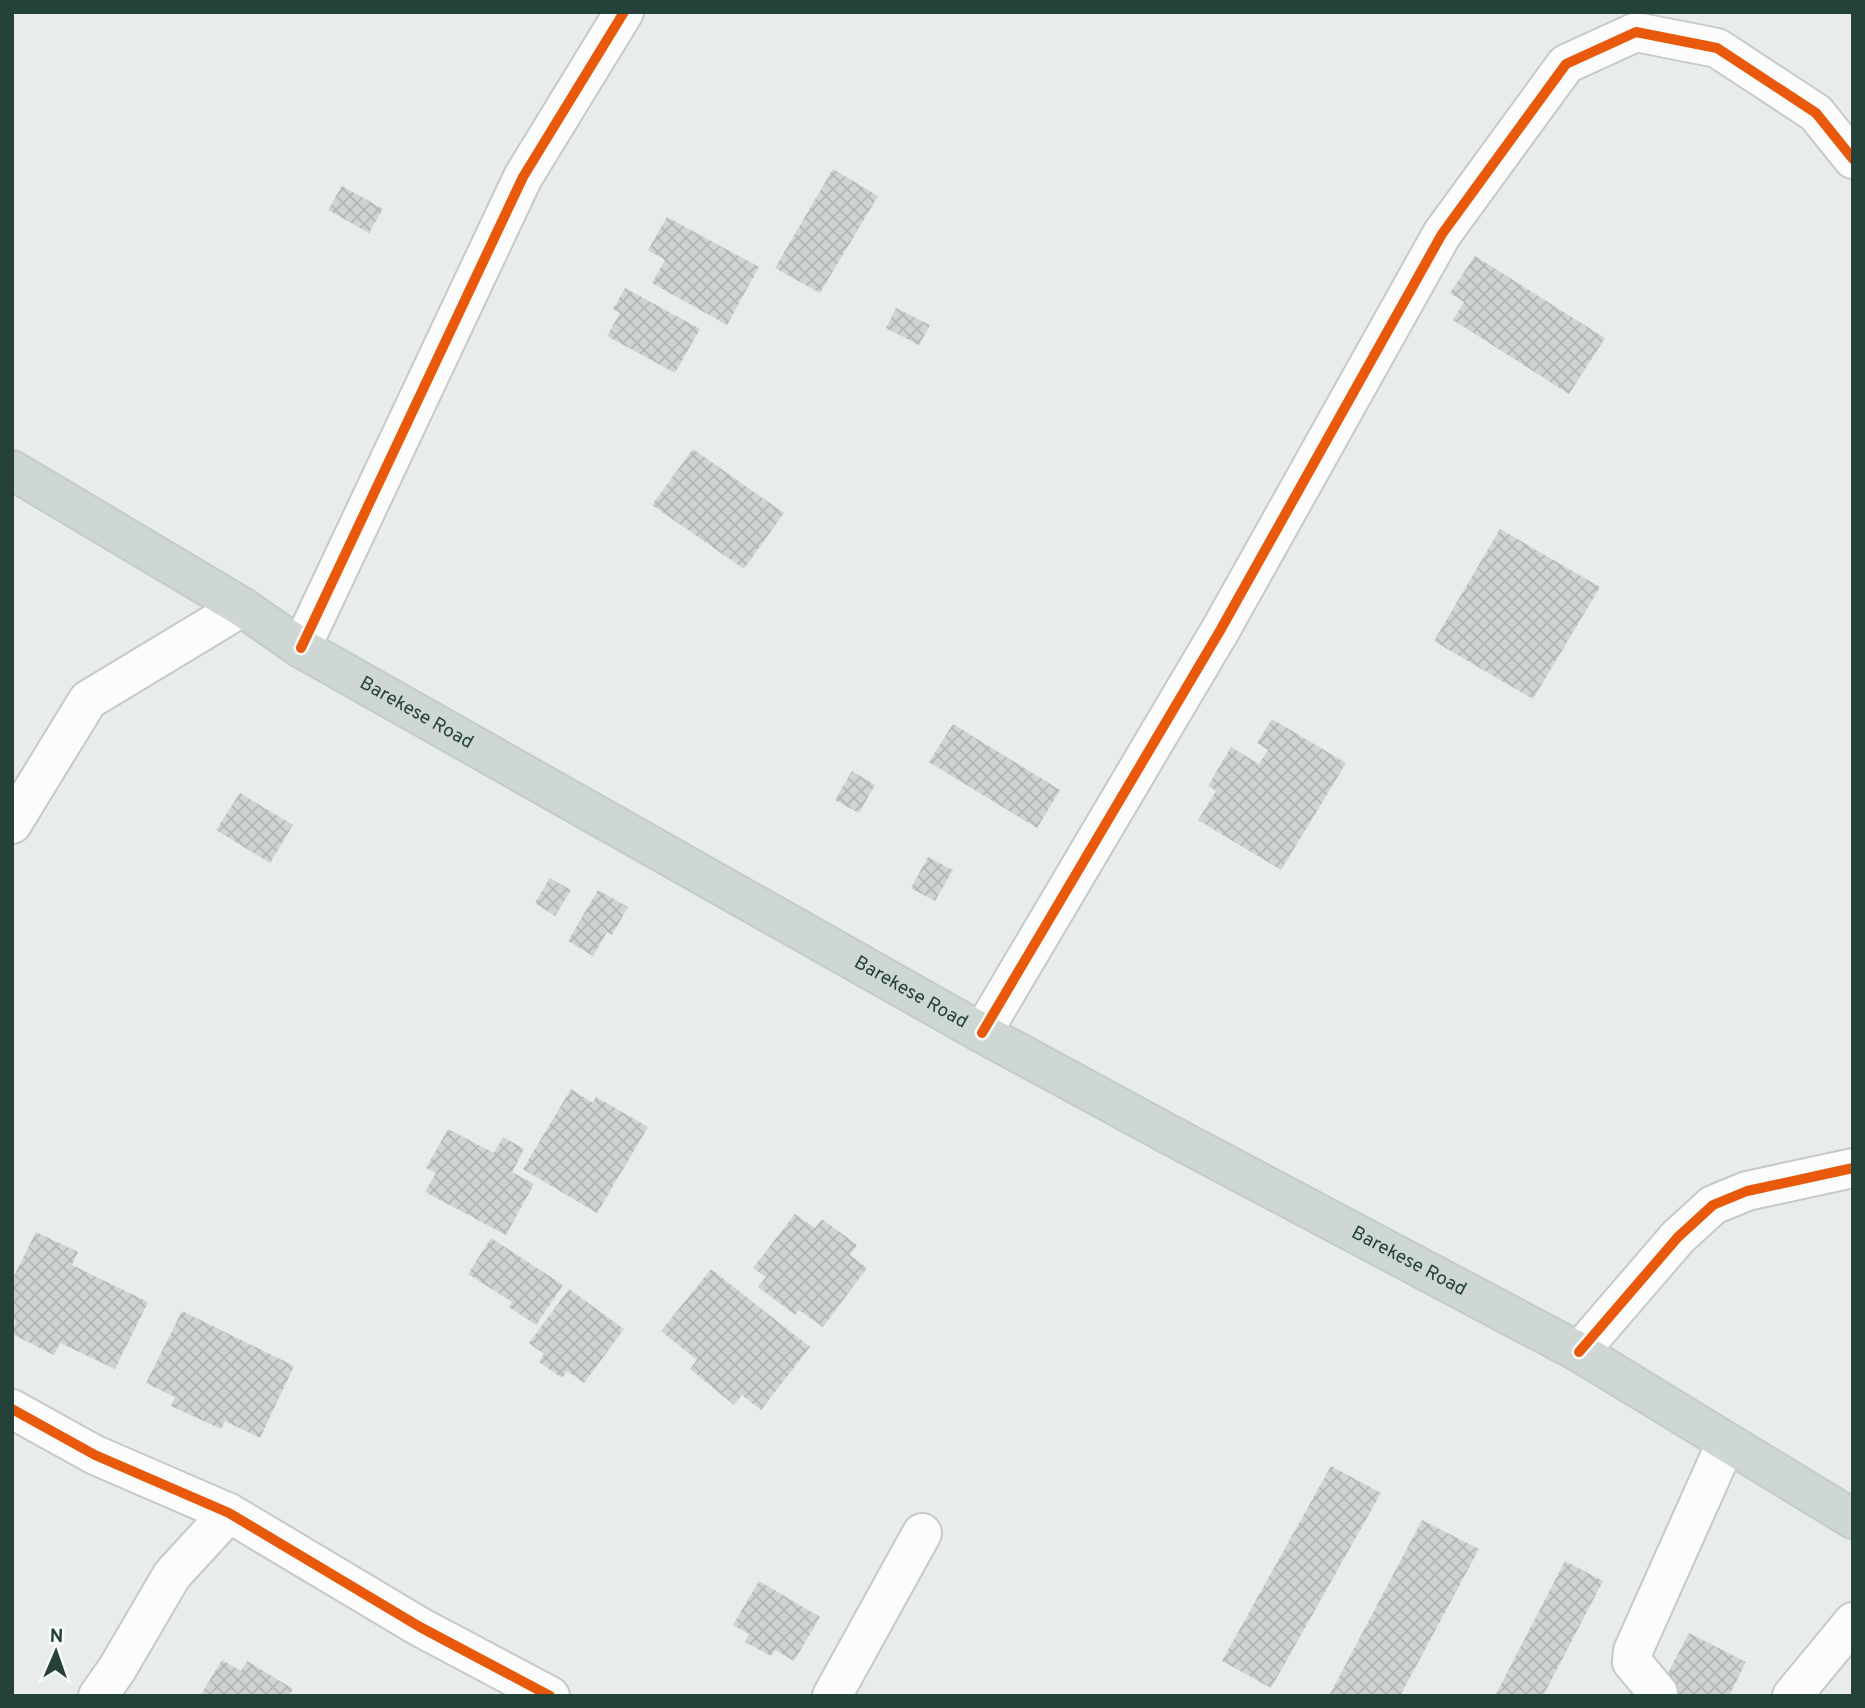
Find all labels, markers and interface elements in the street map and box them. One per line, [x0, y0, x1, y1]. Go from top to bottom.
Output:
street label: Barekese Road [355, 671, 478, 755]
street label: Barekese Road [850, 951, 972, 1034]
street label: Barekese Road [1347, 1221, 1470, 1302]
north arrow [21, 1617, 91, 1687]
text: N [49, 1625, 64, 1649]

